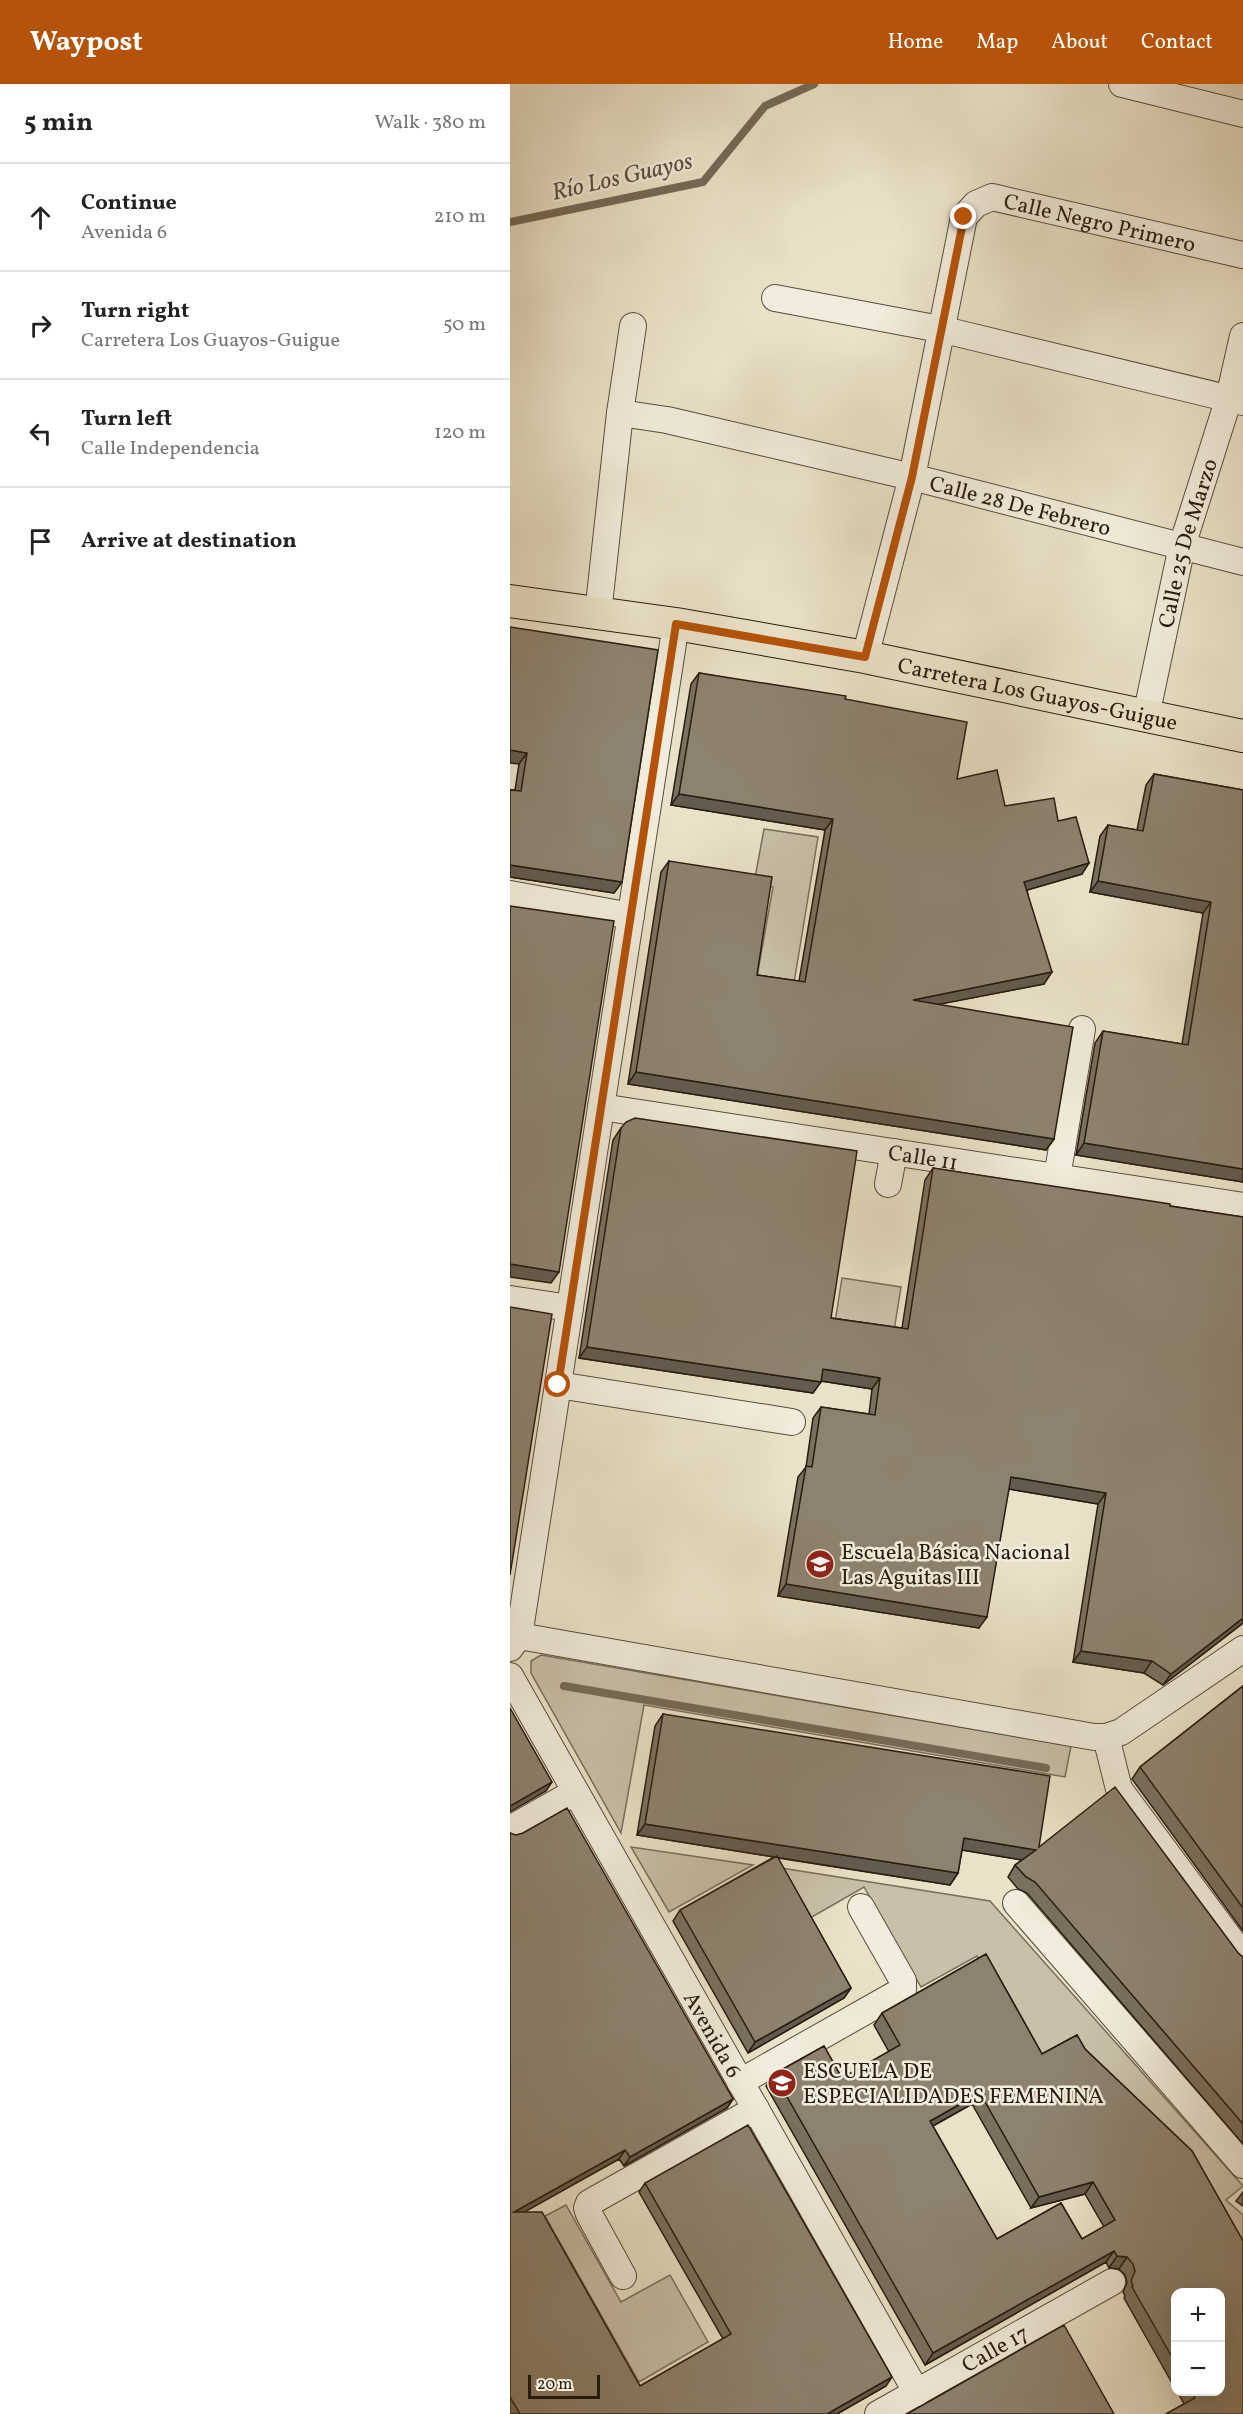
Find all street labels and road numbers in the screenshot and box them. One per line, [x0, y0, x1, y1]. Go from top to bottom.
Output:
street label: Calle Negro Primero [1000, 187, 1198, 262]
street label: Calle 25 De Marzo [1152, 455, 1227, 631]
street label: Calle 28 De Febrero [926, 469, 1114, 545]
street label: Carretera Los Guayos-Guigue [895, 651, 1180, 740]
street label: Calle 11 [886, 1138, 960, 1180]
street label: Avenida 6 [674, 1987, 748, 2084]
street label: Calle 17 [957, 2319, 1035, 2382]

